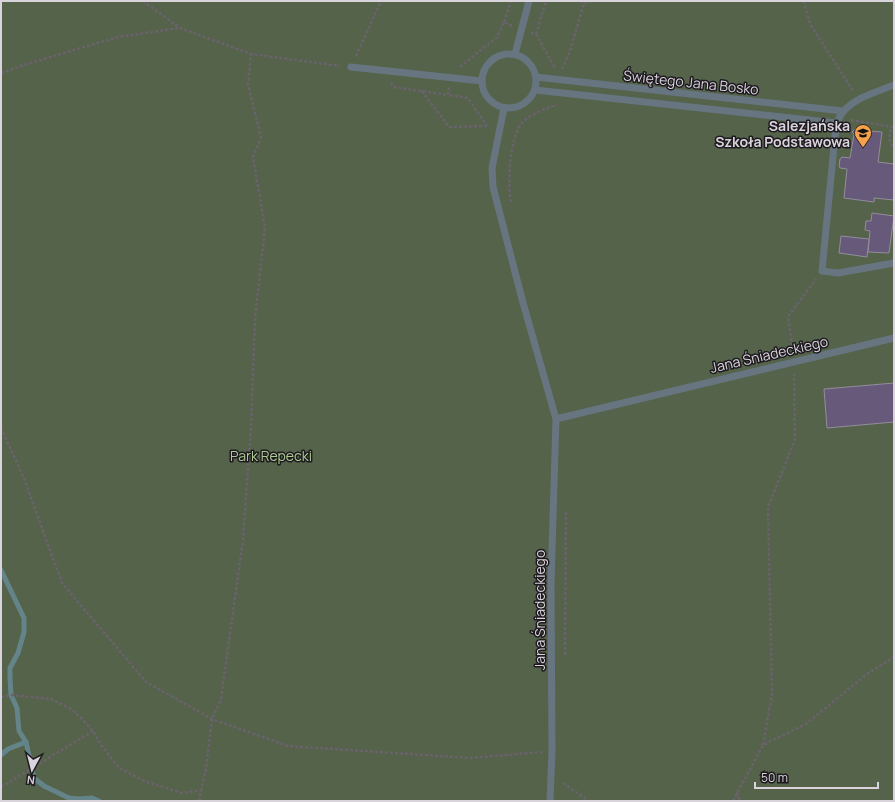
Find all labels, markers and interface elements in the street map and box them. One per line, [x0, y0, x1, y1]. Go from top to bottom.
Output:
street label: Świętego Jana Bosko [622, 65, 760, 99]
place label: Salezjańska Szkoła Podstawowa [715, 116, 850, 151]
school or university icon: Salezjańska Szkoła Podstawowa [853, 123, 873, 148]
street label: Jana Śniadeckiego [708, 331, 830, 377]
park label: Park Repecki [230, 446, 312, 465]
street label: Jana Śniadeckiego [530, 550, 549, 670]
north arrow [12, 750, 52, 790]
scale bar [755, 764, 878, 790]
text: 50 m [761, 769, 788, 786]
text: N [26, 772, 36, 788]

